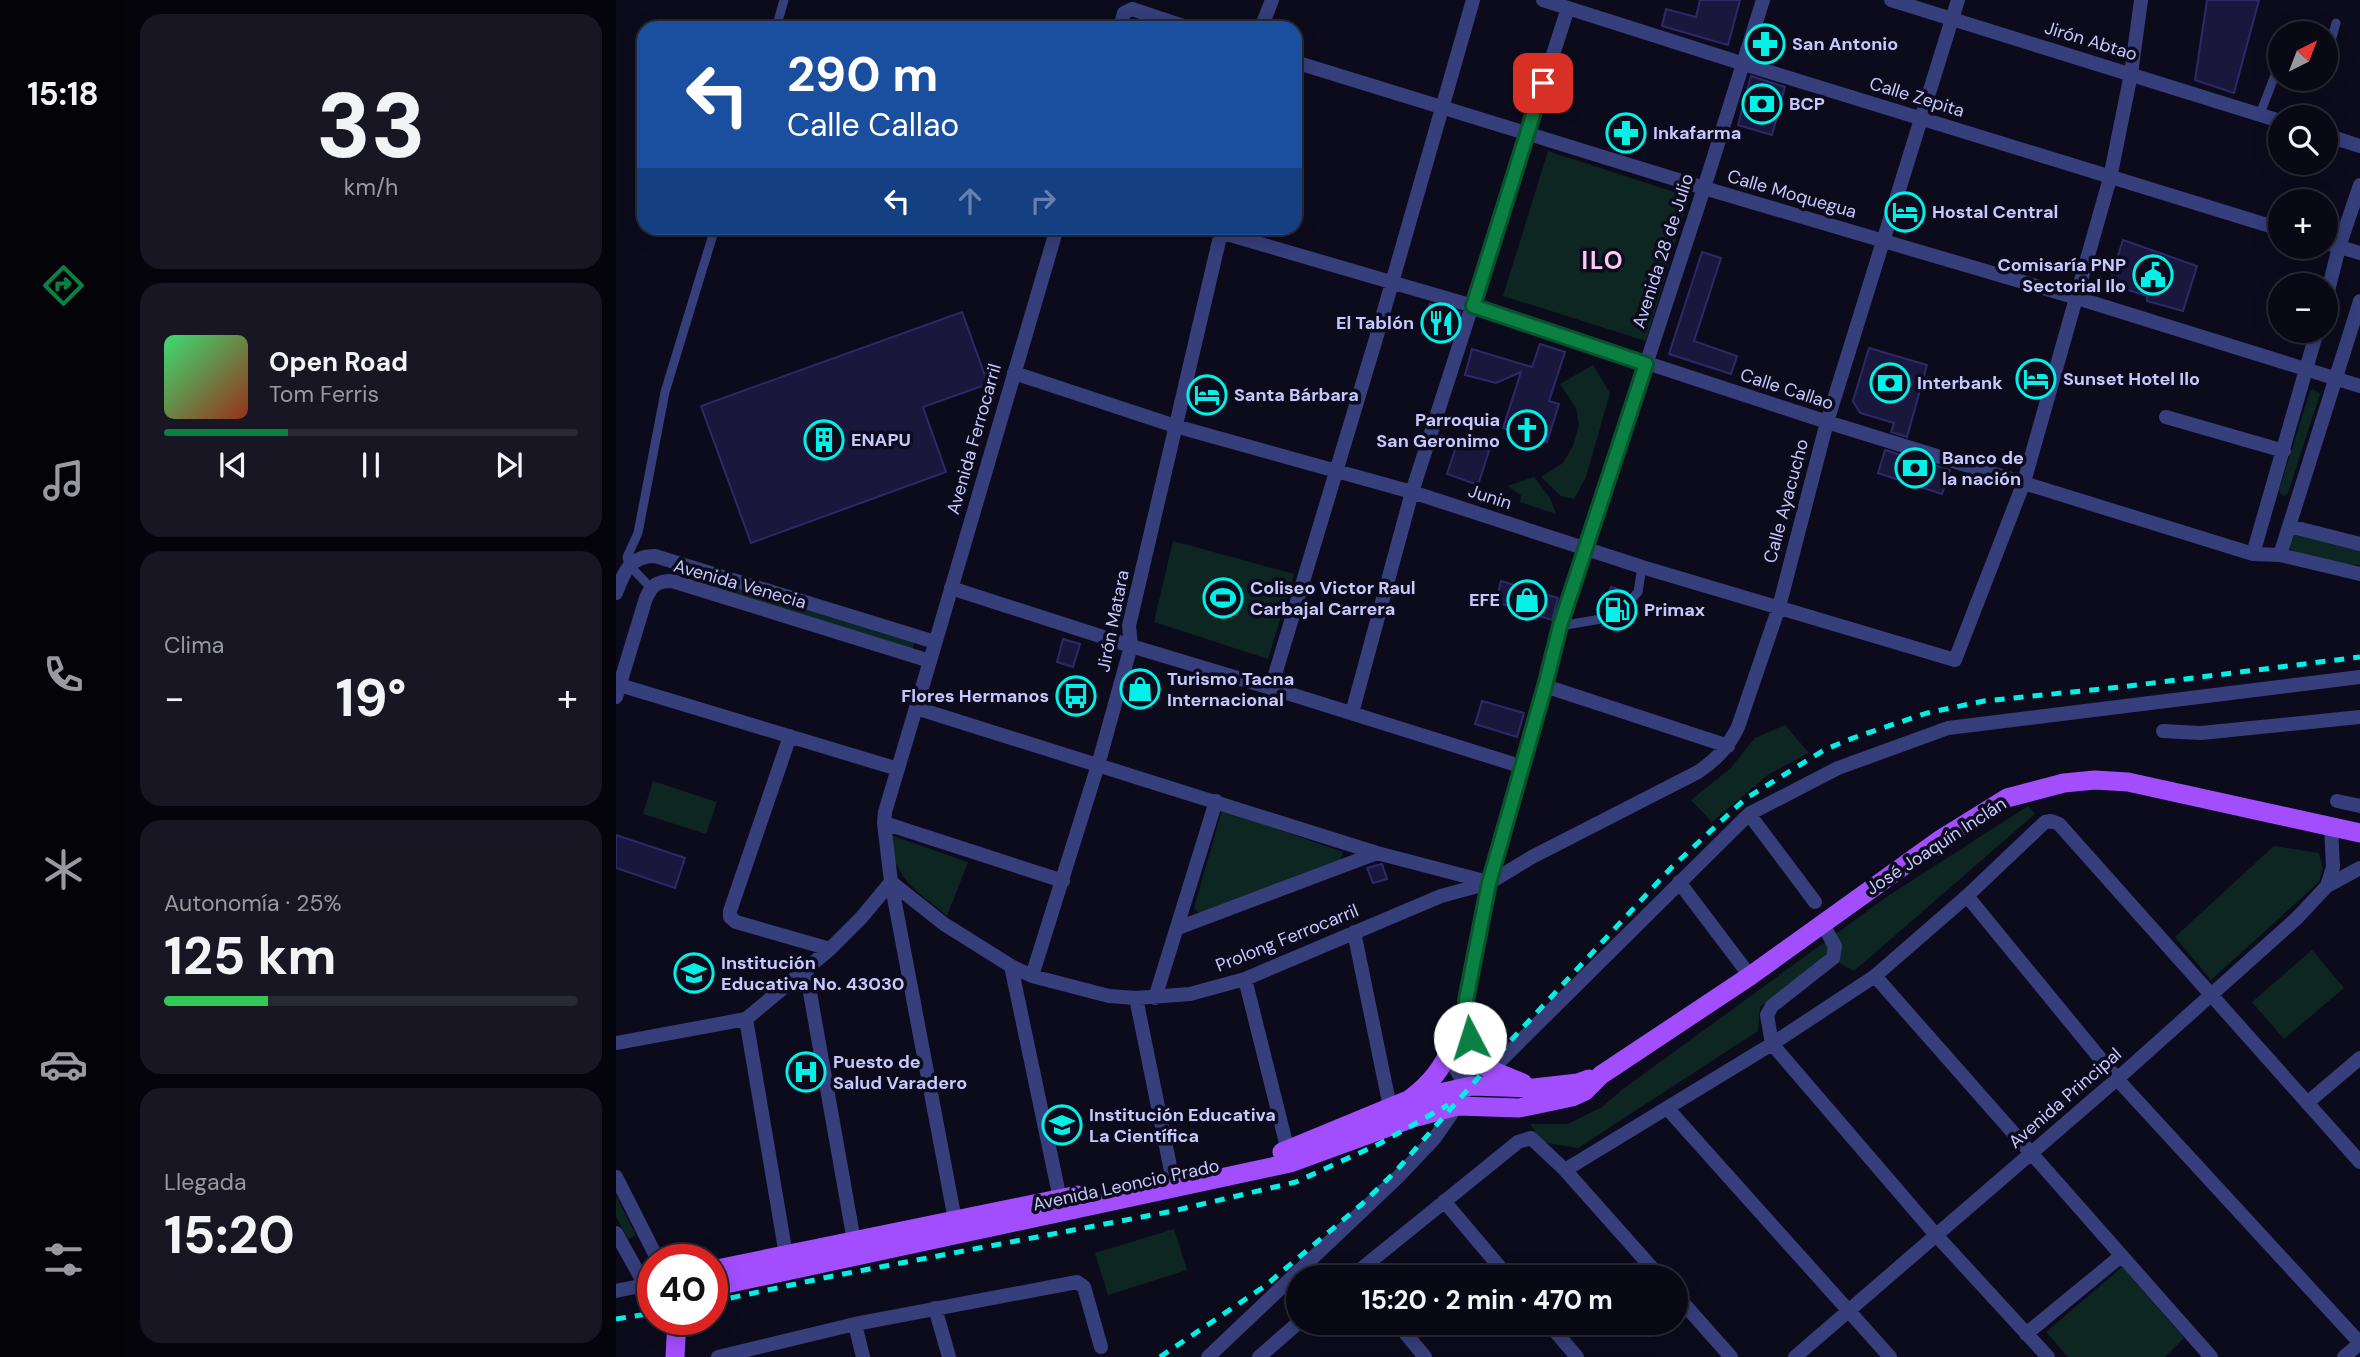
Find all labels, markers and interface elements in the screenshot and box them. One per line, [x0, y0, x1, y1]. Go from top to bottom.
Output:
street label: Jirón Abtao [2042, 16, 2140, 66]
north arrow [2268, 21, 2338, 91]
map controls [2268, 21, 2338, 343]
pharmacy icon: San Antonio [1744, 23, 1786, 65]
place label: San Antonio [1792, 32, 1898, 56]
text: 290 m [787, 42, 938, 106]
icon: left [672, 49, 763, 140]
pin [1513, 53, 1573, 113]
icon: arrive [1524, 64, 1562, 102]
text: 33 [316, 67, 426, 185]
street label: Calle Zepita [1867, 71, 1967, 123]
text: 15:18 [27, 73, 99, 115]
bank icon: BCP [1741, 83, 1783, 125]
place label: BCP [1789, 92, 1825, 116]
text: Calle Callao [787, 104, 959, 146]
button: search [2268, 105, 2338, 175]
pharmacy icon: Inkafarma [1605, 112, 1647, 154]
place label: Inkafarma [1653, 121, 1741, 145]
street label: Calle Moquegua [1725, 164, 1859, 224]
street label: Avenida 28 de Julio [1627, 171, 1699, 331]
text: km/h [344, 172, 398, 202]
icon: left [878, 182, 916, 220]
icon: ahead [951, 182, 989, 220]
icon: right [1024, 182, 1062, 220]
button: + [2268, 189, 2338, 259]
hotel icon: Hostal Central [1884, 191, 1926, 233]
place label: Hostal Central [1932, 200, 2058, 224]
district label: ILO [1581, 245, 1625, 276]
place label: Comisaría PNP Sectorial Ilo [1998, 253, 2126, 298]
public building icon: Comisaría PNP Sectorial Ilo [2132, 254, 2174, 296]
icon: directions [39, 261, 88, 310]
button: − [2268, 273, 2338, 343]
restaurant icon: El Tablón [1420, 302, 1462, 344]
place label: El Tablón [1336, 311, 1414, 335]
text: Open Road [269, 345, 408, 379]
hotel icon: Sunset Hotel Ilo [2015, 358, 2057, 400]
street label: Avenida Ferrocarril [941, 361, 1007, 517]
bank icon: Interbank [1869, 362, 1911, 404]
street label: Calle Callao [1737, 363, 1837, 415]
place label: Sunset Hotel Ilo [2063, 367, 2200, 391]
place label: Interbank [1917, 371, 2003, 395]
hotel icon: Santa Bárbara [1186, 374, 1228, 416]
text: Tom Ferris [269, 379, 379, 409]
place label: Santa Bárbara [1234, 383, 1359, 407]
place label: Parroquia San Geronimo [1376, 408, 1500, 453]
church icon: Parroquia San Geronimo [1506, 409, 1548, 451]
building icon: ENAPU [803, 419, 845, 461]
place label: ENAPU [851, 428, 911, 452]
street label: Calle Ayacucho [1758, 436, 1814, 566]
icon: previous [214, 446, 252, 484]
icon: pause [352, 446, 390, 484]
icon: next [490, 446, 528, 484]
place label: Banco de la nación [1942, 446, 2024, 491]
bank icon: Banco de la nación [1894, 447, 1936, 489]
icon: music [39, 456, 88, 505]
street label: Junin [1465, 479, 1515, 515]
street label: Avenida Venecia [671, 554, 809, 614]
street label: Jirón Matara [1091, 568, 1135, 674]
place label: Coliseo Victor Raul Carbajal Carrera [1250, 576, 1416, 621]
sports icon: Coliseo Victor Raul Carbajal Carrera [1202, 577, 1244, 619]
shop icon: EFE [1506, 579, 1548, 621]
place label: EFE [1469, 588, 1500, 612]
fuel station icon: Primax [1596, 589, 1638, 631]
place label: Primax [1644, 598, 1705, 622]
text: Clima [164, 630, 224, 660]
icon: phone [39, 650, 88, 699]
text: 19° [336, 664, 406, 732]
place label: Turismo Tacna Internacional [1167, 667, 1294, 712]
shop icon: Turismo Tacna Internacional [1119, 668, 1161, 710]
text: − [164, 673, 185, 723]
text: + [557, 673, 578, 723]
bus stop icon: Flores Hermanos [1055, 675, 1097, 717]
place label: Flores Hermanos [901, 684, 1049, 708]
street label: José Joaquín Inclán [1861, 792, 2011, 900]
icon: climate [39, 845, 88, 894]
text: Autonomía · 25% [164, 888, 342, 918]
street label: Prolong Ferrocarril [1212, 898, 1362, 978]
text: 125 km [164, 922, 336, 990]
place label: Institución Educativa No. 43030 [721, 951, 905, 996]
school or university icon: Institución Educativa No. 43030 [673, 952, 715, 994]
position arrow [1433, 1001, 1507, 1075]
icon: car [39, 1040, 88, 1089]
street label: Avenida Principal [2003, 1042, 2127, 1154]
place label: Puesto de Salud Varadero [833, 1050, 967, 1095]
hospital icon: Puesto de Salud Varadero [785, 1051, 827, 1093]
place label: Institución Educativa La Científica [1089, 1103, 1276, 1148]
school or university icon: Institución Educativa La Científica [1041, 1104, 1083, 1146]
street label: Avenida Leoncio Prado [1031, 1154, 1221, 1216]
text: Llegada [164, 1167, 247, 1197]
text: 15:20 [164, 1201, 295, 1269]
icon: filters [39, 1235, 88, 1284]
speed limit sign: 40 [637, 1244, 728, 1335]
text: 15:20 · 2 min · 470 m [1361, 1283, 1613, 1317]

